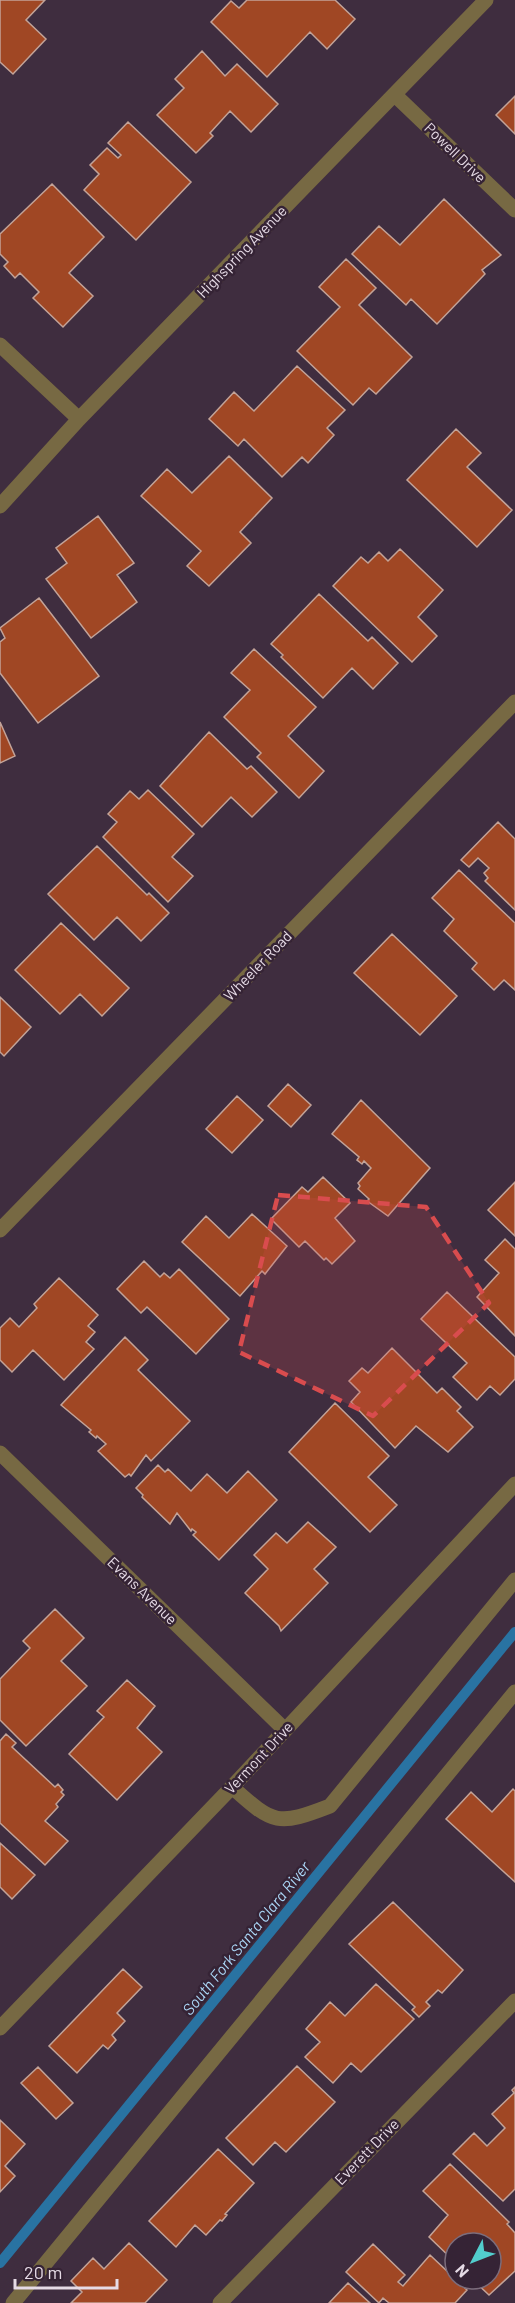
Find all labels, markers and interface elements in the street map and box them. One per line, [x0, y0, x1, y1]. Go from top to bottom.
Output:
street label: Powell Drive [421, 119, 490, 186]
street label: Highspring Avenue [193, 201, 290, 301]
street label: Wheeler Road [219, 927, 295, 1004]
street label: Evans Avenue [104, 1553, 181, 1628]
street label: Vermont Drive [220, 1718, 296, 1797]
water label: South Fork Santa Clara River [178, 1856, 314, 2018]
street label: Everett Drive [330, 2115, 402, 2188]
north arrow [443, 2231, 503, 2291]
scale bar [15, 2252, 117, 2290]
text: 20 m [24, 2261, 62, 2283]
text: N [451, 2261, 472, 2282]

